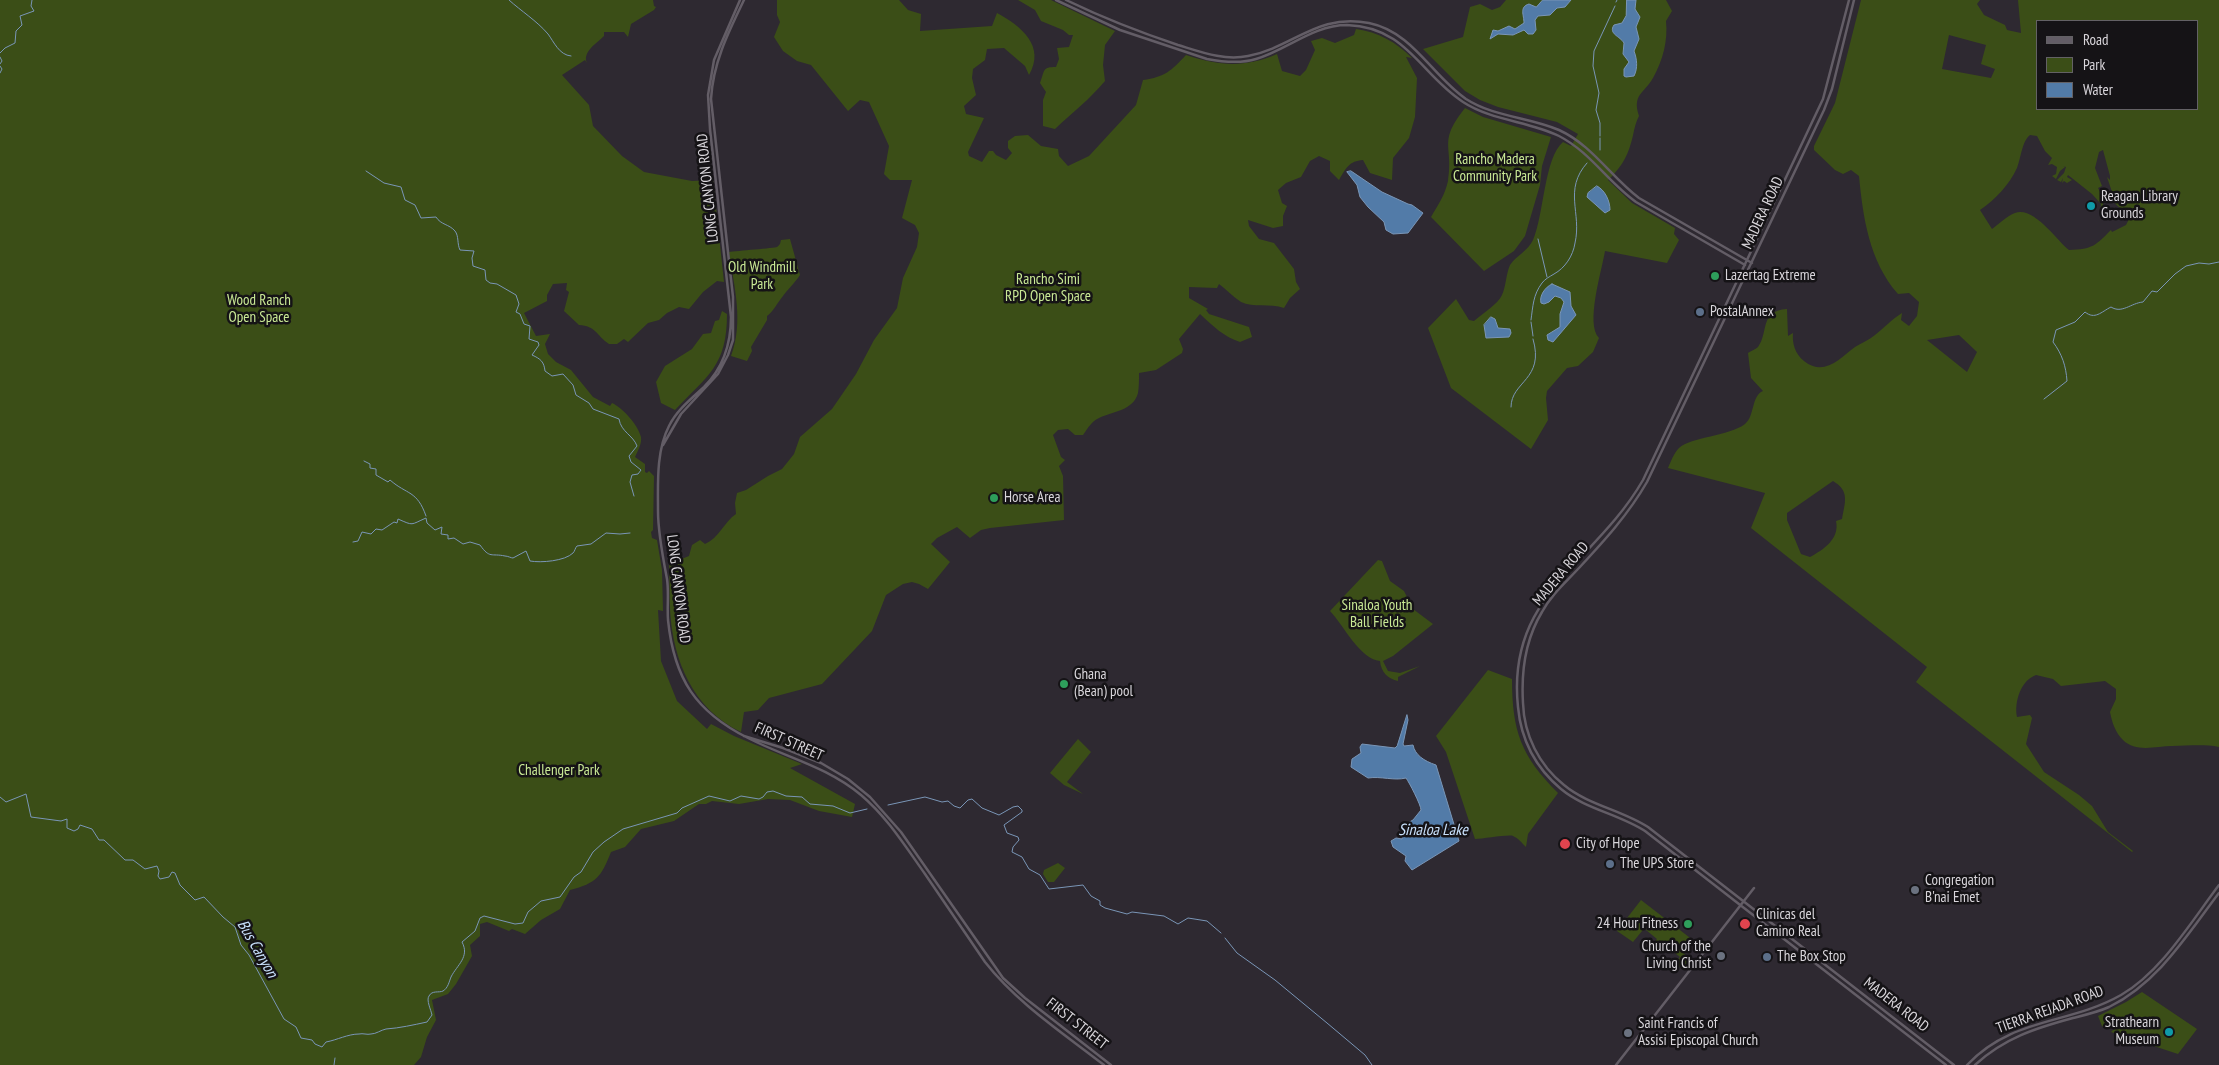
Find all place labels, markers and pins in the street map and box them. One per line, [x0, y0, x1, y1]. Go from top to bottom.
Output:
place label: Reagan Library Grounds [2101, 188, 2178, 223]
marker: Reagan Library Grounds [2085, 200, 2097, 212]
place label: Lazertag Extreme [1725, 267, 1816, 285]
marker: Lazertag Extreme [1709, 270, 1721, 282]
place label: PostalAnnex [1710, 303, 1774, 321]
marker: PostalAnnex [1694, 306, 1706, 318]
place label: Horse Area [1004, 489, 1060, 507]
marker: Horse Area [988, 492, 1000, 504]
place label: Ghana (Bean) pool [1074, 666, 1133, 701]
marker: Ghana (Bean) pool [1058, 678, 1070, 690]
place label: City of Hope [1576, 835, 1640, 853]
marker: City of Hope [1558, 837, 1572, 851]
place label: The UPS Store [1620, 855, 1694, 873]
marker: The UPS Store [1604, 858, 1616, 870]
place label: Congregation B'nai Emet [1925, 872, 1994, 907]
marker: Congregation B'nai Emet [1909, 884, 1921, 896]
place label: Clinicas del Camino Real [1756, 906, 1820, 941]
place label: 24 Hour Fitness [1597, 915, 1678, 933]
marker: Clinicas del Camino Real [1738, 917, 1752, 931]
marker: 24 Hour Fitness [1682, 918, 1694, 930]
place label: Church of the Living Christ [1642, 938, 1711, 973]
place label: The Box Stop [1777, 948, 1846, 966]
marker: Church of the Living Christ [1715, 950, 1727, 962]
marker: The Box Stop [1761, 951, 1773, 963]
place label: Strathearn Museum [2105, 1014, 2159, 1049]
place label: Saint Francis of Assisi Episcopal Church [1638, 1015, 1758, 1050]
marker: Strathearn Museum [2163, 1026, 2175, 1038]
marker: Saint Francis of Assisi Episcopal Church [1622, 1027, 1634, 1039]

